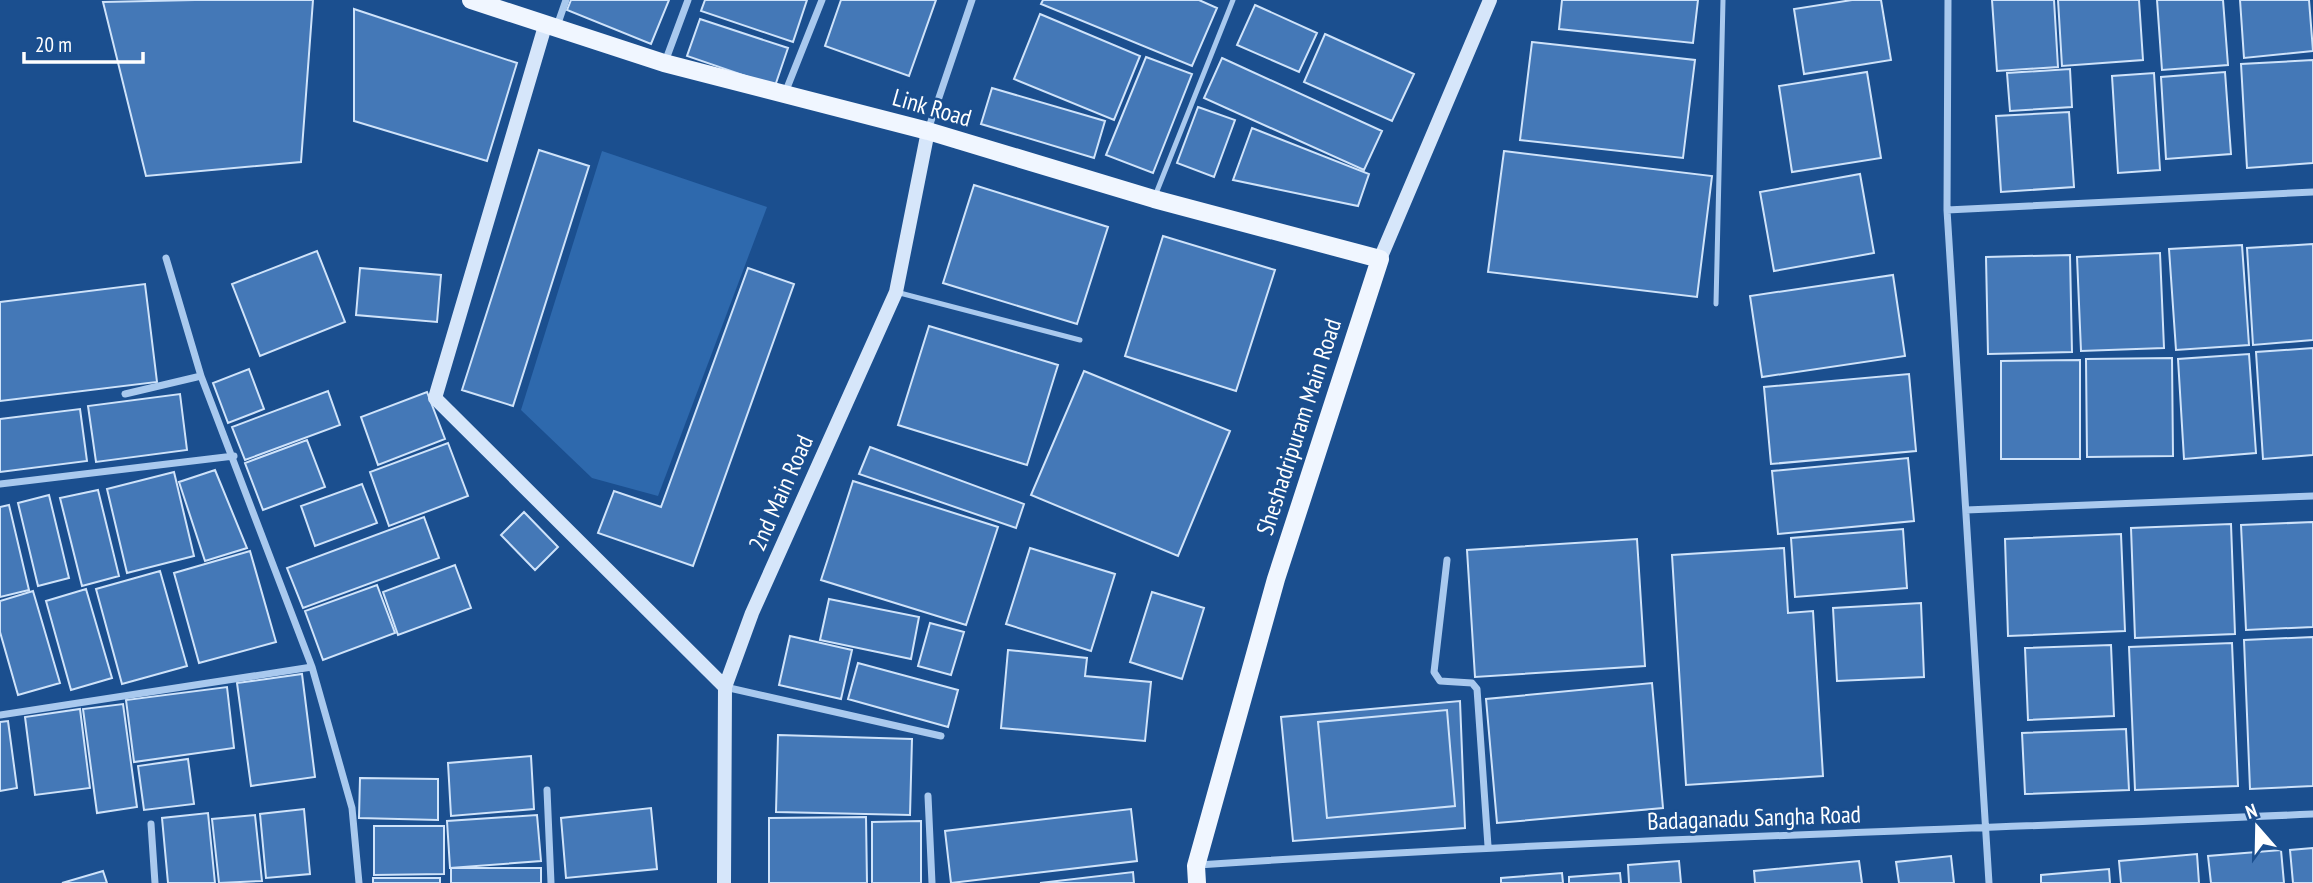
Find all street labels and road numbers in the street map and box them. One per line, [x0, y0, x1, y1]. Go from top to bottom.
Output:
street label: Link Road [889, 82, 975, 134]
street label: Sheshadripuram Main Road [1249, 315, 1348, 539]
street label: 2nd Main Road [741, 430, 820, 556]
street label: Badaganadu Sangha Road [1647, 798, 1861, 837]

